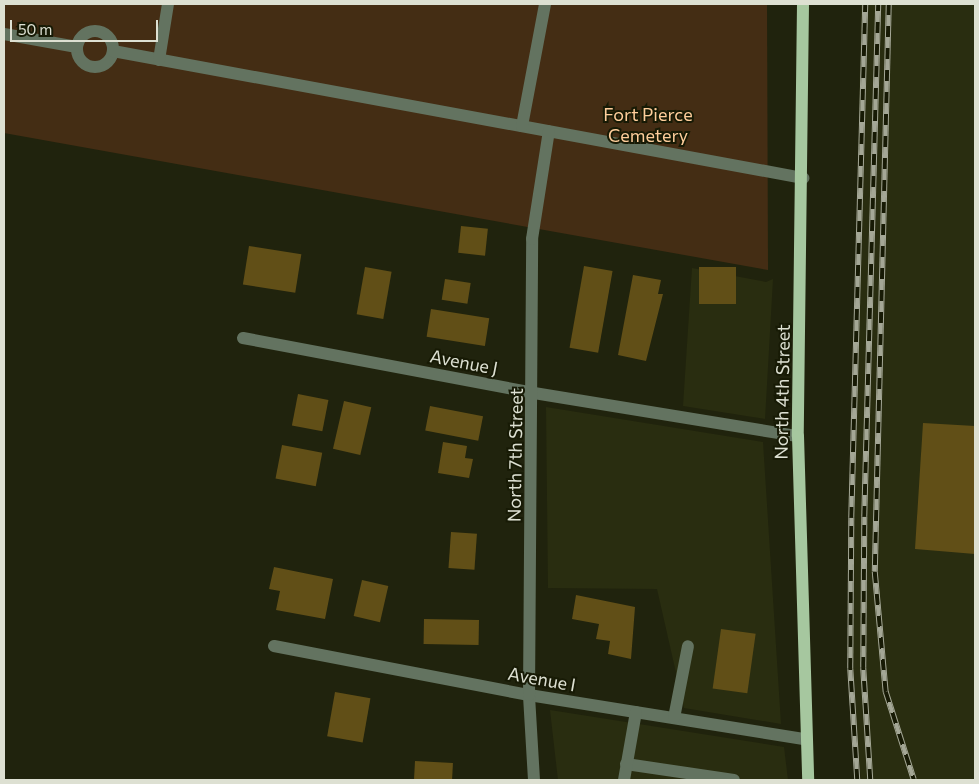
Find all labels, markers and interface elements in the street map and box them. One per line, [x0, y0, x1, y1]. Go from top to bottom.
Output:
scale bar [12, 10, 160, 42]
text: 50 m [18, 20, 52, 38]
park label: Fort Pierce Cemetery [603, 104, 693, 146]
street label: North 4th Street [770, 324, 794, 460]
street label: Avenue J [428, 345, 500, 379]
street label: North 7th Street [503, 388, 527, 522]
street label: Avenue I [506, 662, 578, 696]

